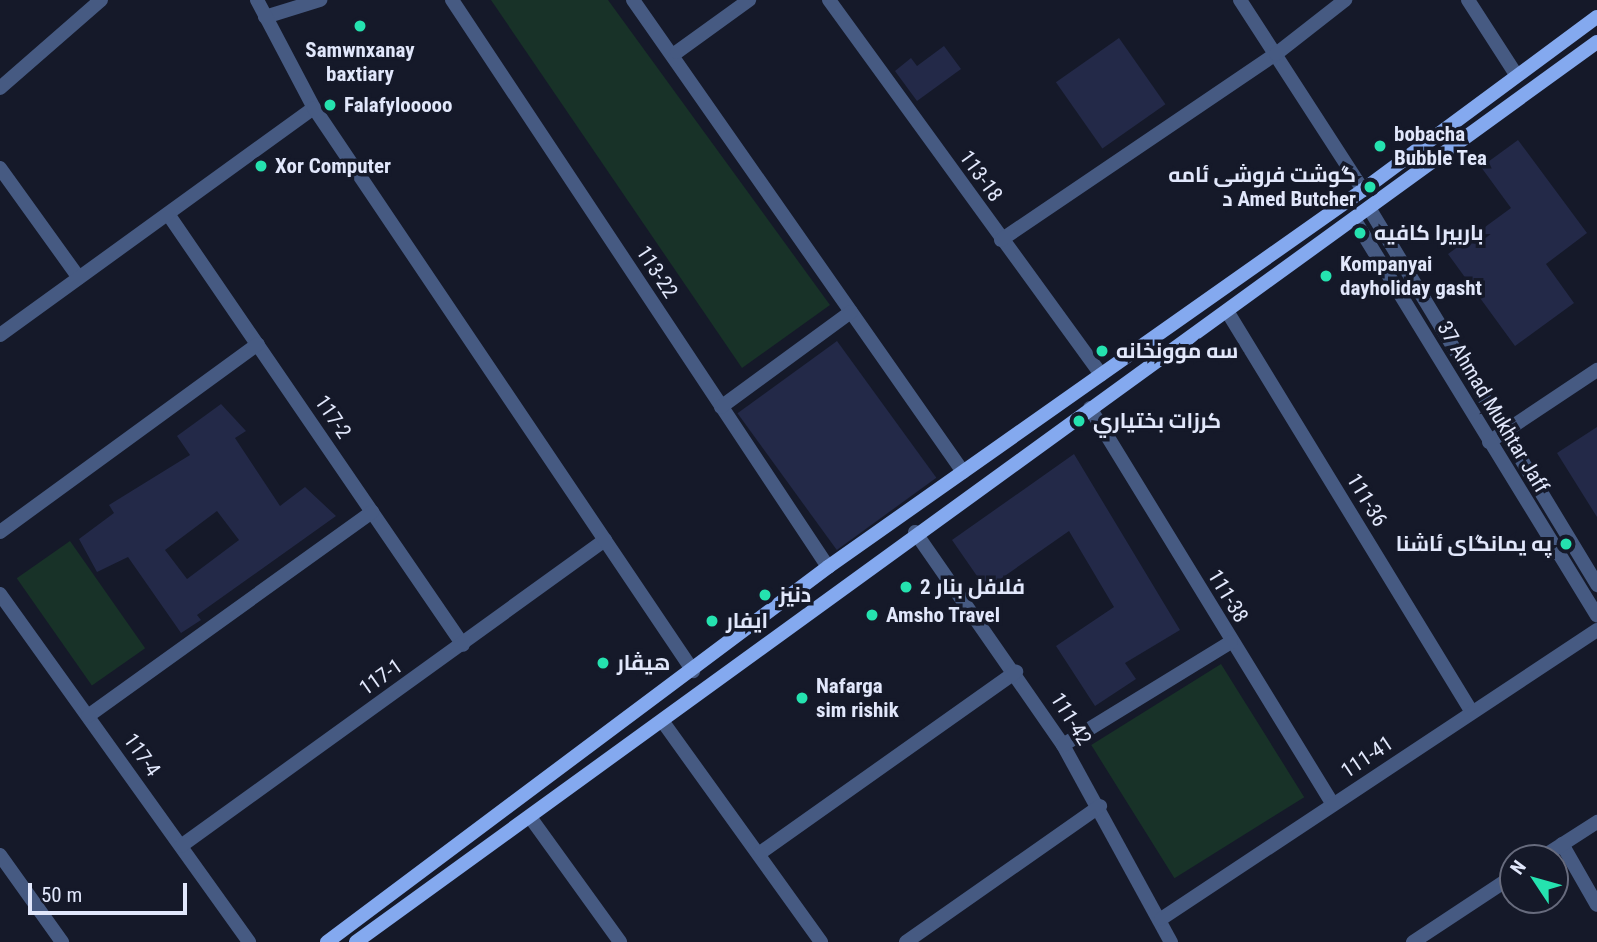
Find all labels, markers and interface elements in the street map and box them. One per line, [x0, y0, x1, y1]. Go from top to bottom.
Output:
marker: Samwnxanay baxtiary [352, 18, 368, 34]
place label: Samwnxanay baxtiary [305, 37, 415, 87]
place label: Falafylooooo [344, 92, 452, 118]
marker: Falafylooooo [322, 97, 338, 113]
place label: bobacha Bubble Tea [1394, 121, 1488, 171]
marker: bobacha Bubble Tea [1372, 138, 1388, 154]
street label: 113-18 [954, 146, 1008, 206]
place label: Xor Computer [275, 153, 391, 179]
marker: Xor Computer [253, 158, 269, 174]
place label: گوشت فروشی ئامه د Amed Butcher [1168, 162, 1356, 212]
marker: گوشت فروشی ئامه د Amed Butcher [1362, 179, 1378, 195]
place label: باربيرا كافيه [1374, 220, 1484, 246]
marker: باربيرا كافيه [1352, 225, 1368, 241]
street label: 113-22 [631, 241, 683, 303]
place label: Kompanyai dayholiday gasht [1340, 251, 1482, 301]
marker: Kompanyai dayholiday gasht [1318, 268, 1334, 284]
street label: 37 Ahmad Mukhtar Jaff [1432, 317, 1554, 497]
place label: سه موونخانه [1116, 338, 1238, 364]
marker: سه موونخانه [1094, 343, 1110, 359]
street label: 117-2 [310, 391, 356, 443]
place label: كرزات بختياري [1093, 408, 1221, 434]
marker: كرزات بختياري [1071, 413, 1087, 429]
street label: 111-36 [1342, 469, 1392, 531]
place label: په یمانگای ئاشنا [1396, 531, 1552, 557]
marker: په یمانگای ئاشنا [1558, 536, 1574, 552]
street label: 111-38 [1203, 565, 1253, 627]
place label: فلافل بنار 2 [920, 574, 1025, 600]
marker: فلافل بنار 2 [898, 579, 914, 595]
place label: دنيز [779, 582, 811, 608]
marker: دنيز [757, 587, 773, 603]
place label: Amsho Travel [886, 602, 1001, 628]
marker: Amsho Travel [864, 607, 880, 623]
place label: ايفار [726, 608, 768, 634]
marker: ايفار [704, 613, 720, 629]
place label: هيڤار [617, 650, 670, 676]
street label: 117-1 [355, 653, 407, 701]
marker: هيڤار [595, 655, 611, 671]
place label: Nafarga sim rishik [816, 673, 899, 723]
street label: 111-42 [1045, 688, 1097, 750]
marker: Nafarga sim rishik [794, 690, 810, 706]
street label: 117-4 [118, 729, 166, 781]
street label: 111-41 [1336, 731, 1398, 783]
north arrow [1499, 844, 1569, 914]
text: N [1505, 856, 1531, 879]
scale bar [32, 869, 191, 913]
text: 50 m [41, 883, 82, 907]

